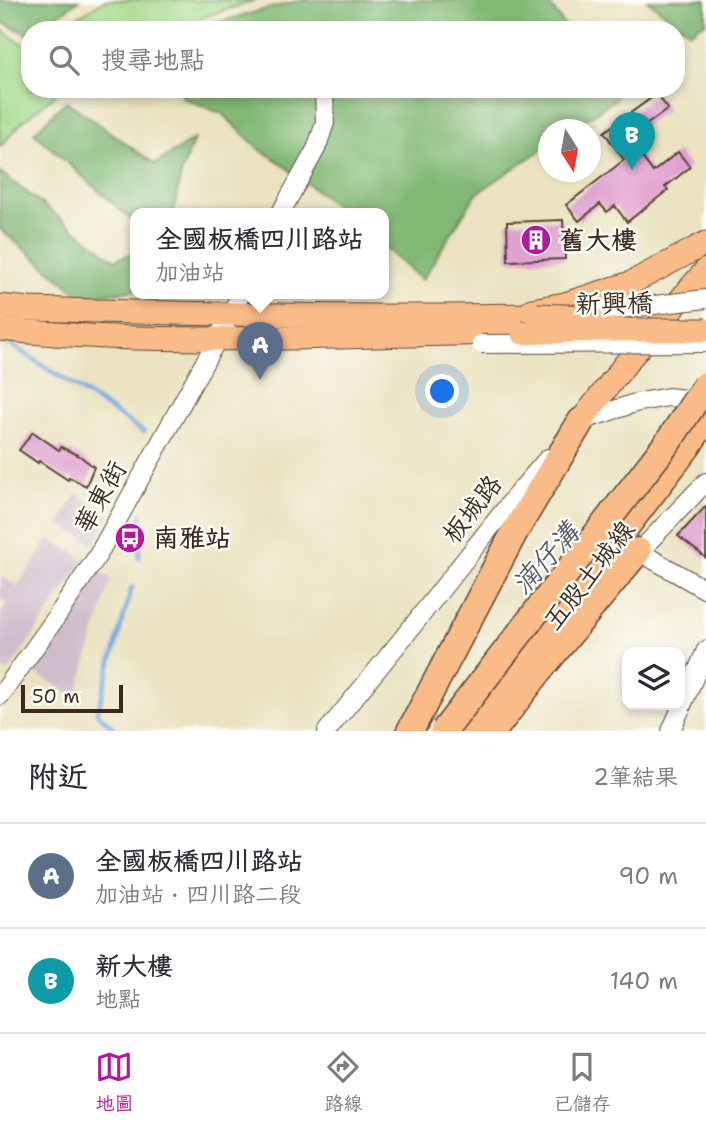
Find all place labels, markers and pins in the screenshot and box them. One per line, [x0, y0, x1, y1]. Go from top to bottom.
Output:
pin: B [609, 112, 655, 170]
place label: 舊大樓 [559, 222, 637, 257]
building icon: 舊大樓 [519, 223, 553, 257]
pin: A [237, 322, 283, 380]
place label: 南雅站 [153, 520, 231, 555]
bus stop icon: 南雅站 [113, 521, 147, 555]

